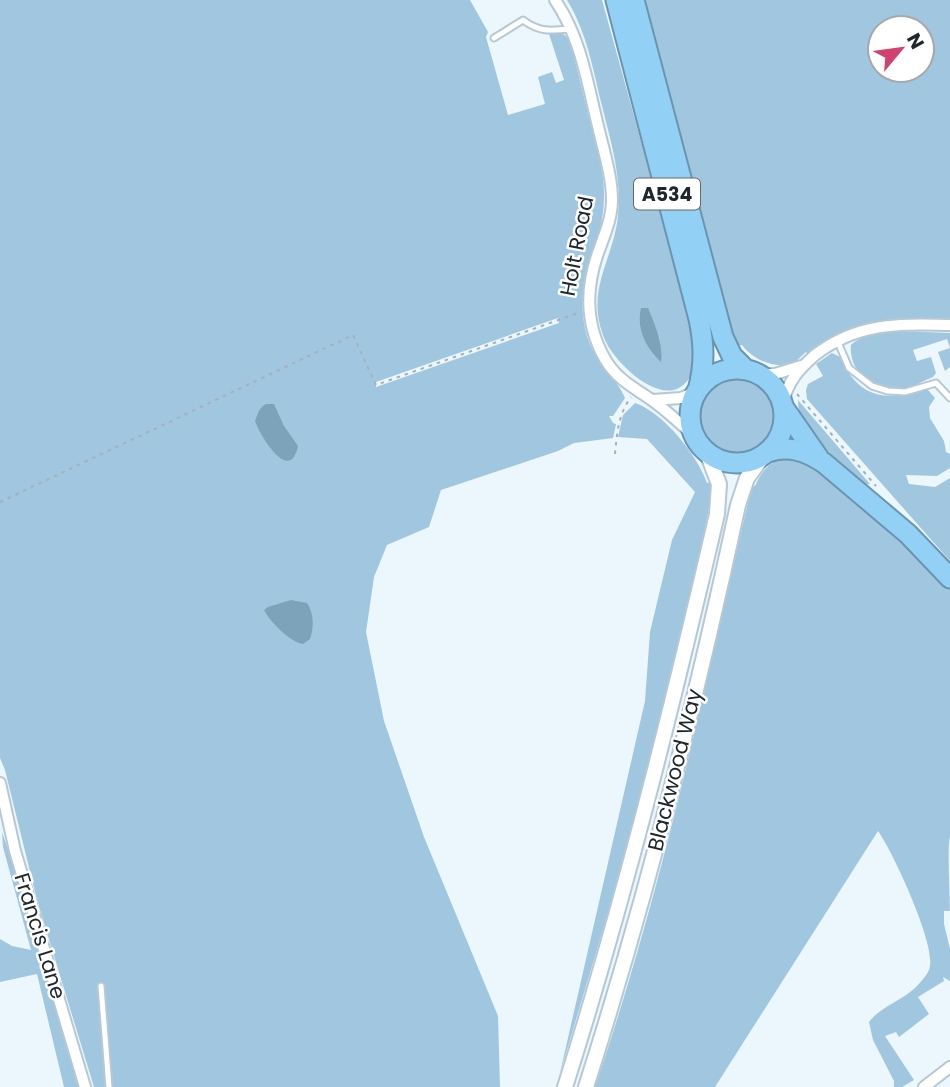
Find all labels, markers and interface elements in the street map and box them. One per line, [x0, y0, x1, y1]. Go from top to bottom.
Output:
north arrow [866, 14, 936, 84]
text: N [900, 28, 931, 54]
road number: A534 [634, 178, 700, 210]
street label: Holt Road [553, 194, 600, 298]
street label: Blackwood Way [640, 686, 709, 854]
street label: Francis Lane [8, 869, 73, 1002]

